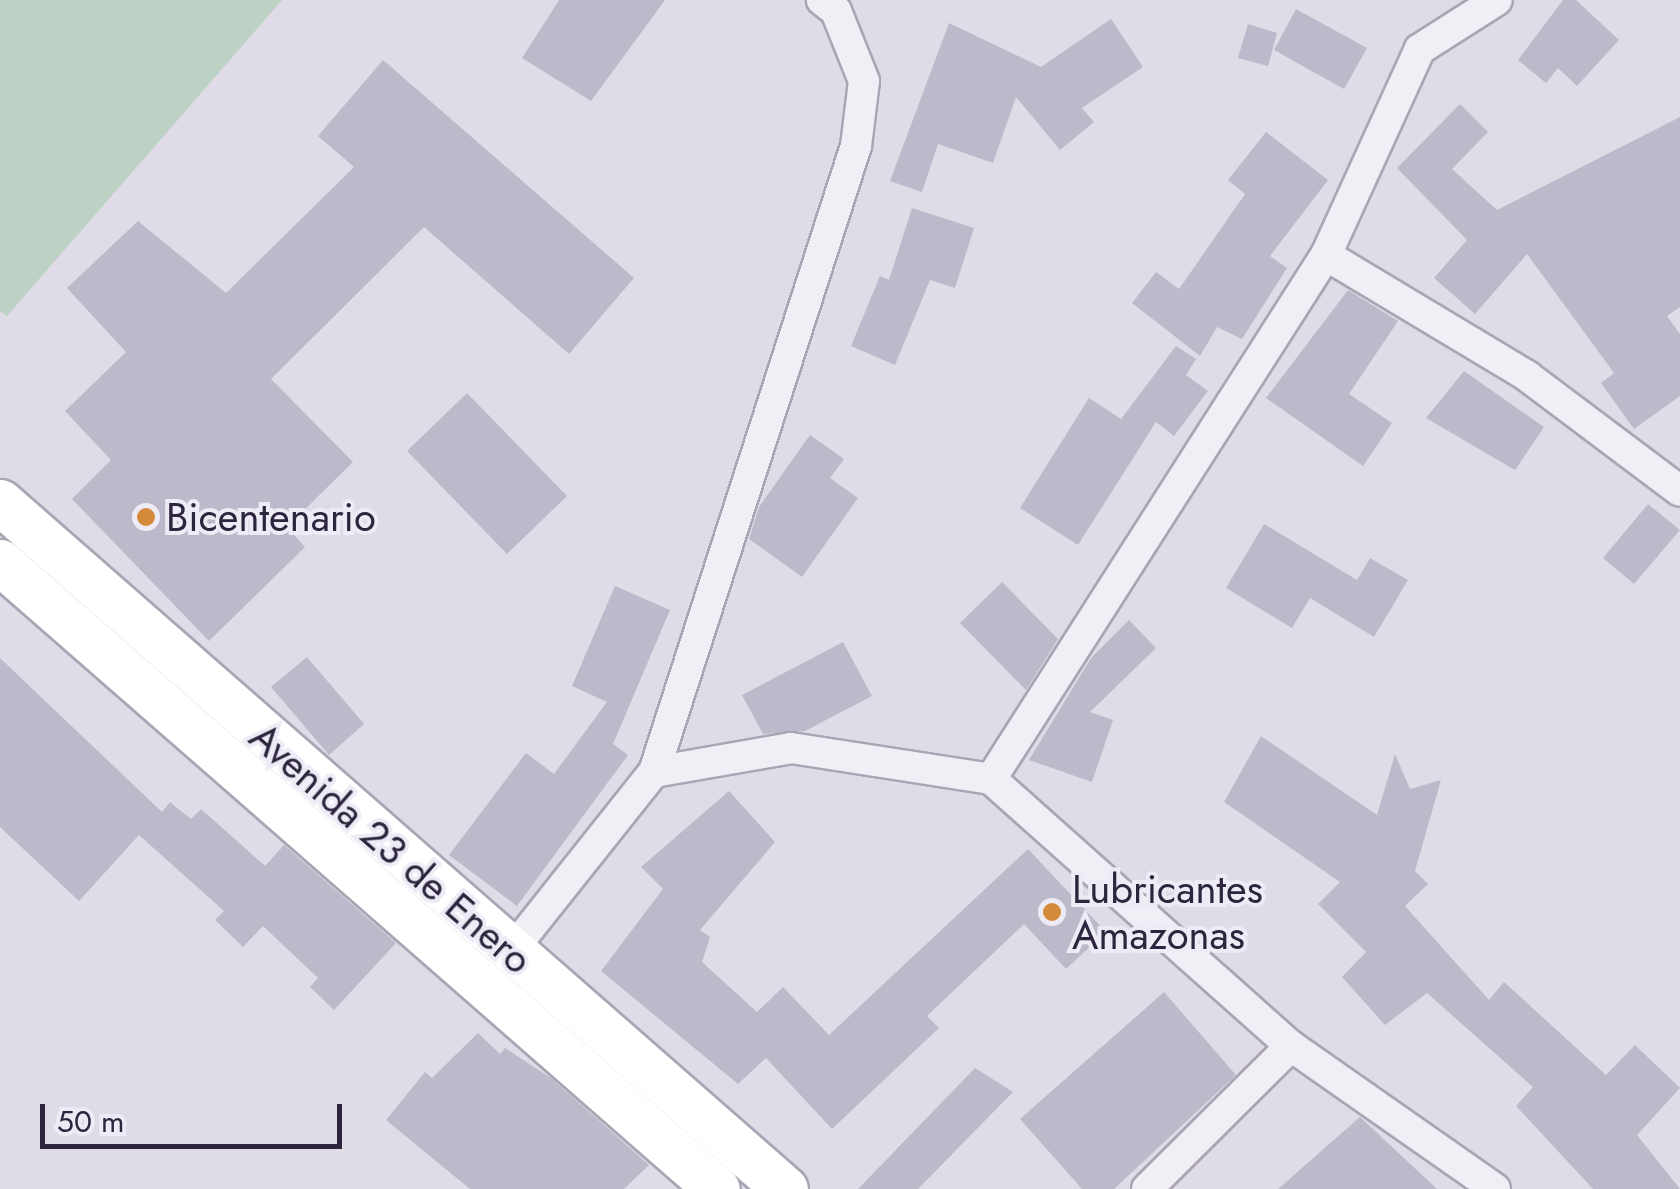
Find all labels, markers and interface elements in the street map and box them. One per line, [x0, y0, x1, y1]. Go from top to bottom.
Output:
place label: Bicentenario [166, 493, 376, 541]
marker: Bicentenario [135, 506, 157, 528]
street label: Avenida 23 de Enero [240, 712, 542, 984]
place label: Lubricantes Amazonas [1072, 865, 1263, 959]
marker: Lubricantes Amazonas [1041, 901, 1063, 923]
scale bar [45, 1084, 348, 1146]
text: 50 m [57, 1100, 124, 1143]

